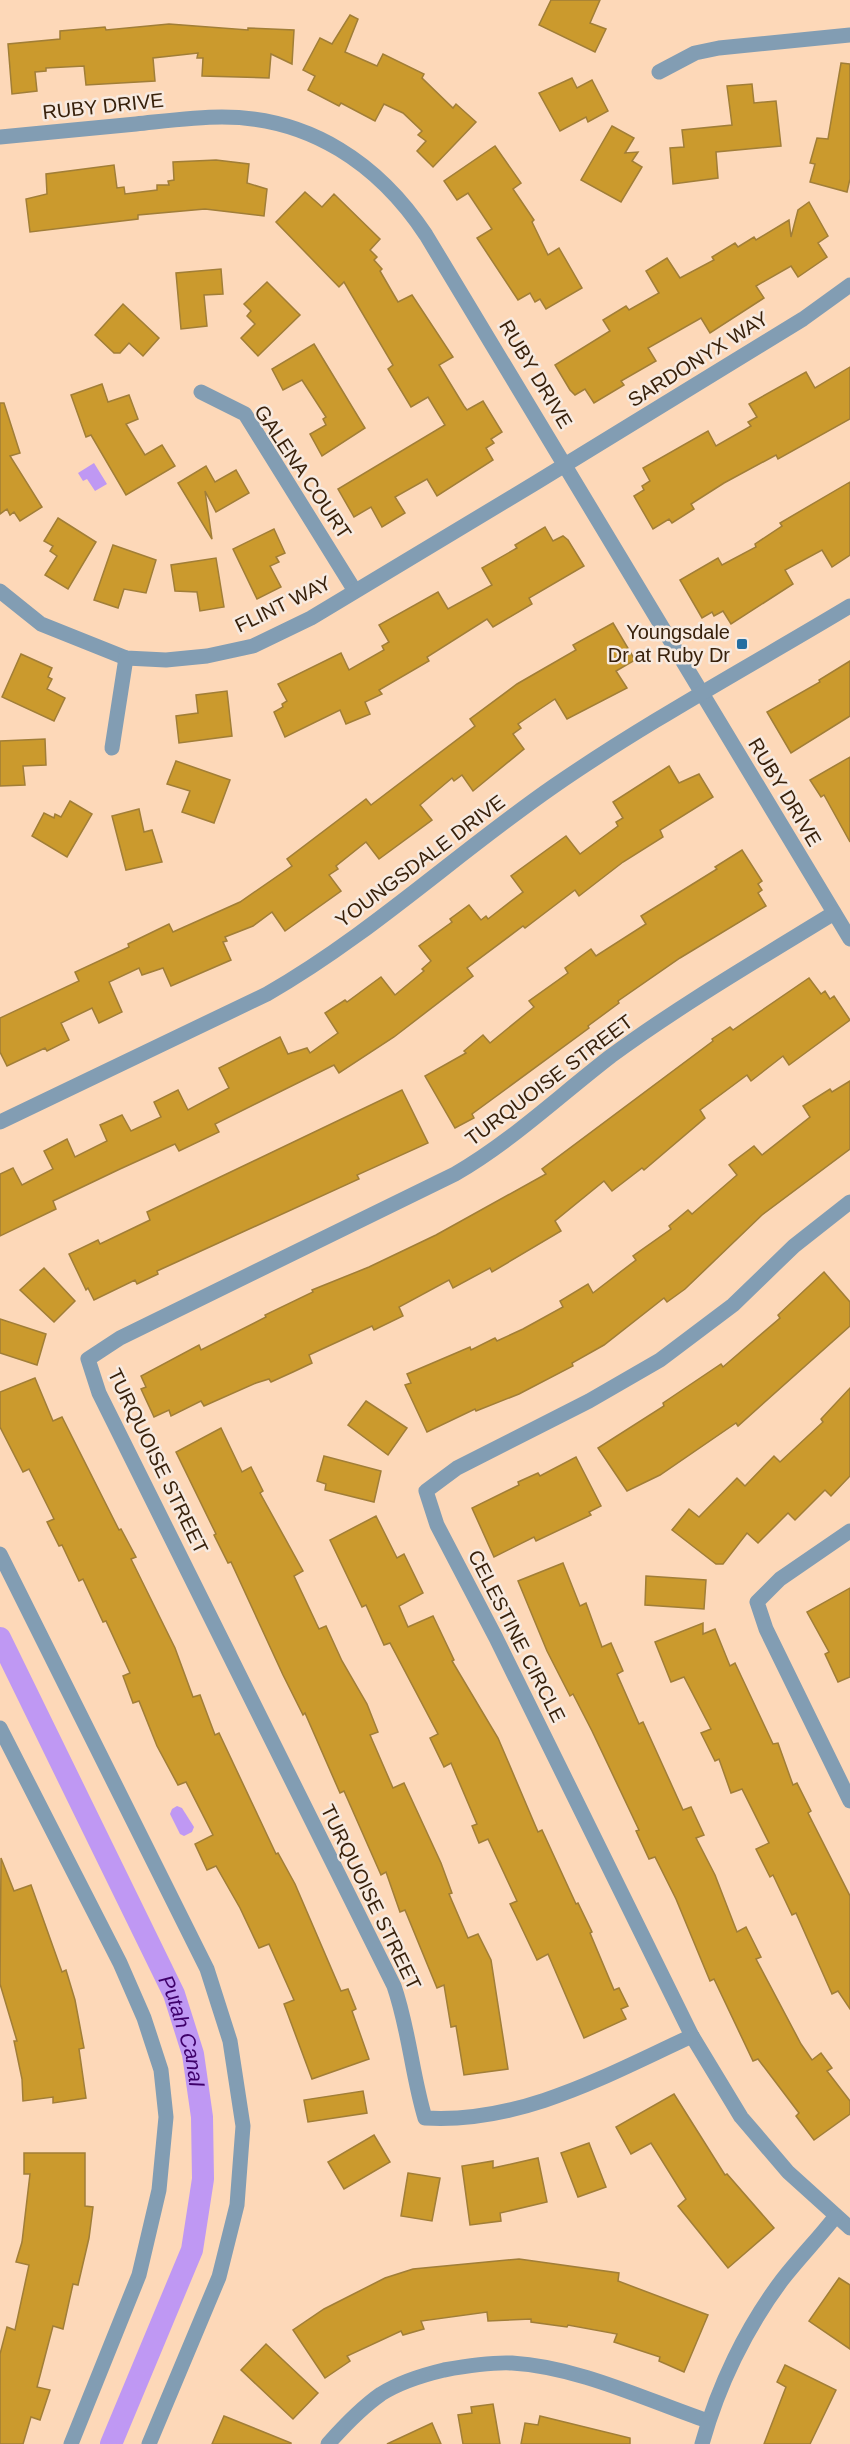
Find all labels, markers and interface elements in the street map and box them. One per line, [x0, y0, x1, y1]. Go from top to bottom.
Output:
street label: RUBY DRIVE [41, 89, 165, 123]
street label: SARDONYX WAY [624, 307, 772, 411]
street label: RUBY DRIVE [495, 316, 577, 432]
street label: GALENA COURT [250, 401, 356, 543]
street label: FLINT WAY [231, 571, 335, 637]
place label: Youngsdale Dr at Ruby Dr [608, 621, 730, 666]
marker: Youngsdale Dr at Ruby Dr [735, 637, 749, 651]
street label: RUBY DRIVE [744, 734, 826, 850]
street label: YOUNGSDALE DRIVE [331, 790, 509, 932]
street label: TURQUOISE STREET [461, 1010, 637, 1150]
street label: TURQUOISE STREET [104, 1365, 212, 1557]
street label: CELESTINE CIRCLE [464, 1546, 570, 1726]
street label: TURQUOISE STREET [317, 1801, 425, 1993]
water label: Putah Canal [155, 1971, 209, 2089]

